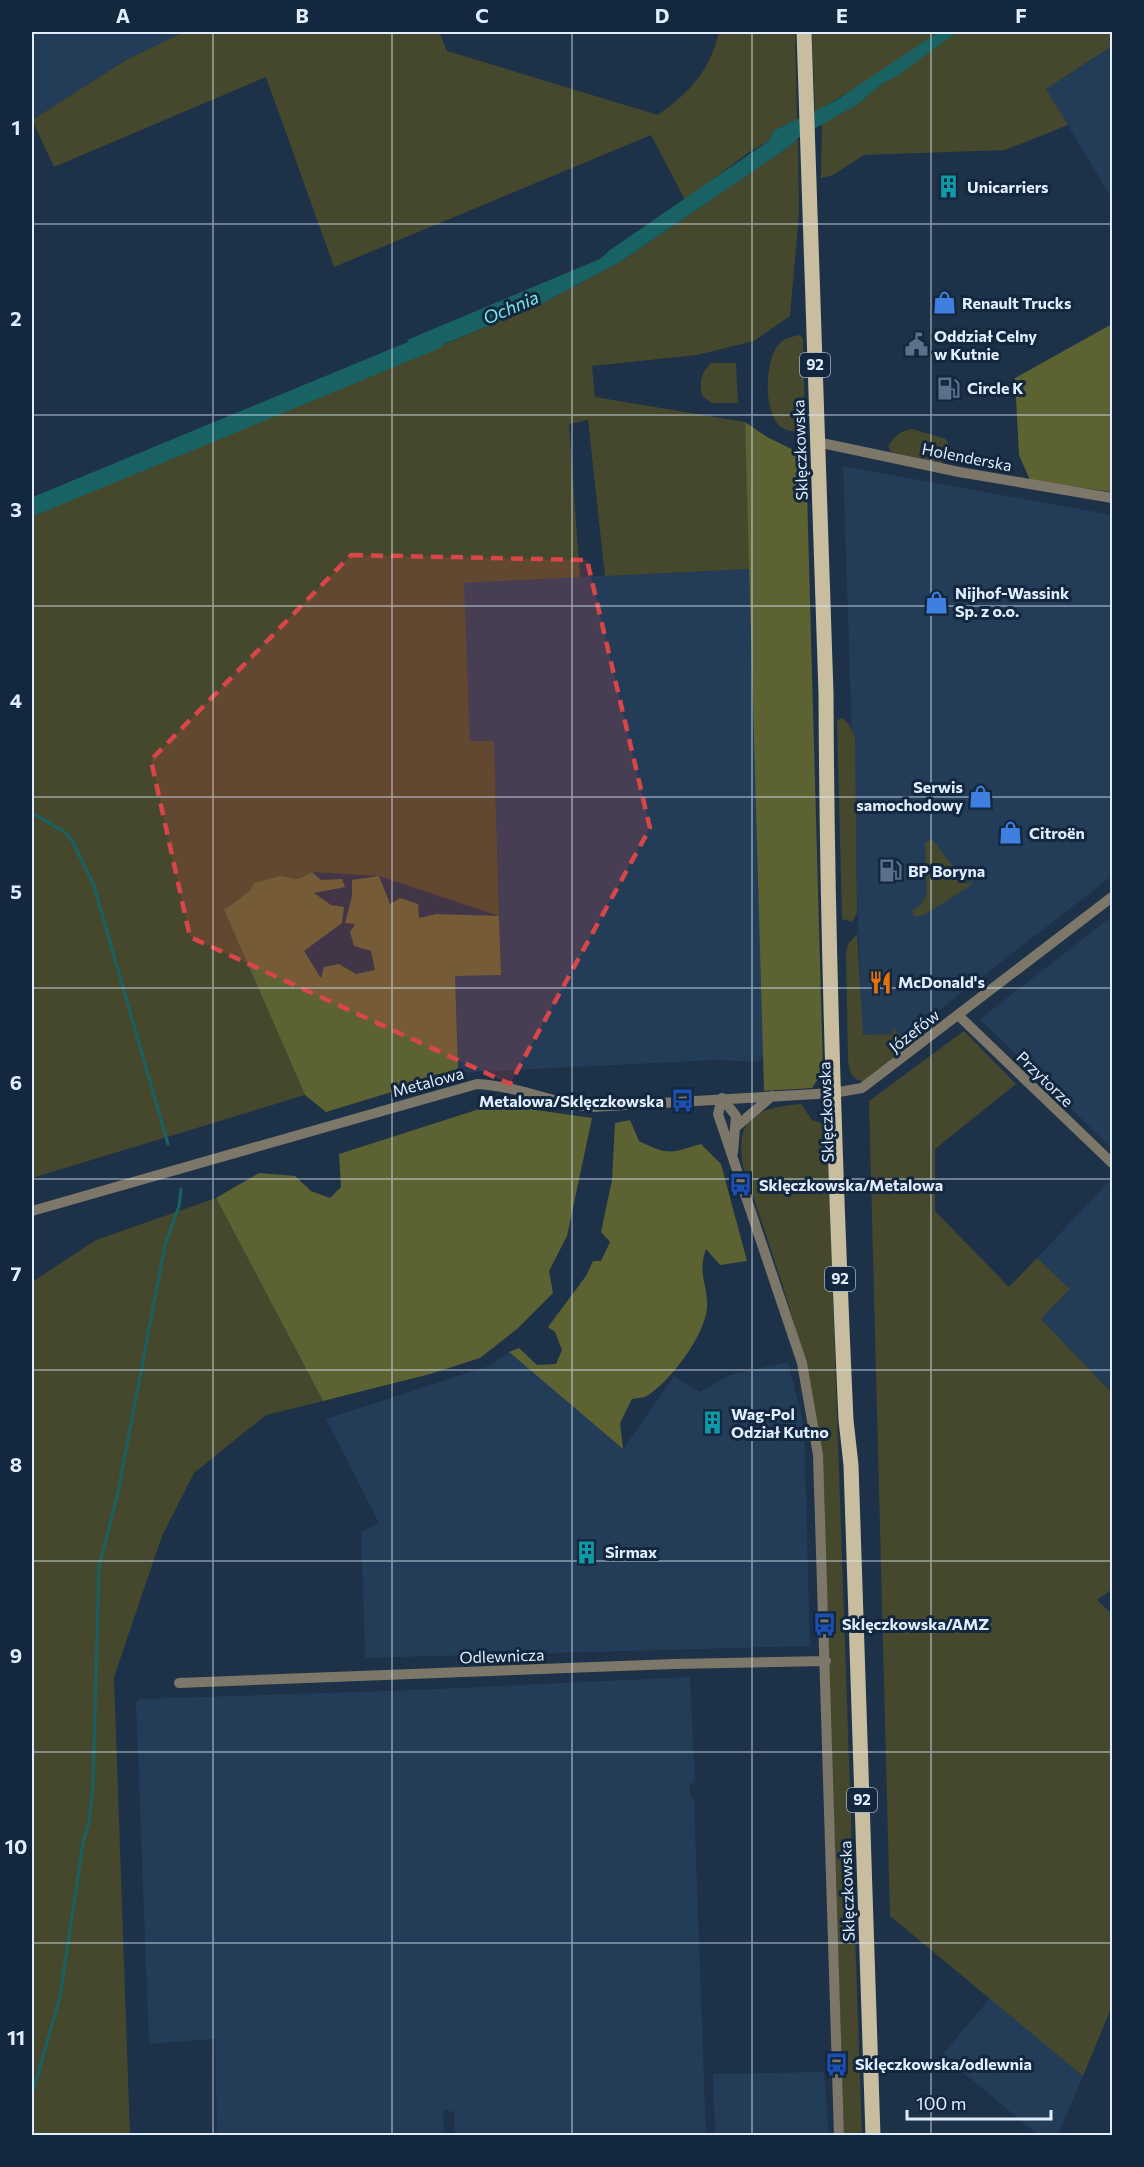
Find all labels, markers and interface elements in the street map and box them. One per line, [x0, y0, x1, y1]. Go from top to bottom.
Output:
text: A [116, 3, 130, 27]
text: B [295, 3, 309, 27]
text: C [475, 3, 489, 27]
text: D [655, 3, 669, 27]
text: E [836, 3, 848, 27]
text: F [1015, 3, 1027, 27]
text: 1 [11, 115, 21, 139]
building icon: Unicarriers [936, 174, 962, 200]
place label: Unicarriers [967, 177, 1048, 196]
water label: Ochnia [479, 286, 542, 329]
shop icon: Renault Trucks [931, 290, 957, 316]
place label: Renault Trucks [962, 293, 1071, 312]
text: 2 [10, 306, 22, 330]
place label: Oddział Celny w Kutnie [934, 326, 1037, 363]
public building icon: Oddział Celny w Kutnie [903, 332, 929, 358]
road number: 92 [800, 353, 830, 377]
fuel station icon: Circle K [936, 375, 962, 401]
place label: Circle K [967, 378, 1024, 397]
street label: Sklęczkowska [788, 399, 811, 501]
street label: Holenderska [920, 438, 1014, 475]
text: 3 [10, 497, 22, 521]
place label: Nijhof-Wassink Sp. z o.o. [955, 583, 1070, 620]
shop icon: Nijhof-Wassink Sp. z o.o. [924, 589, 950, 615]
text: 4 [10, 688, 22, 712]
place label: Serwis samochodowy [856, 777, 963, 814]
shop icon: Serwis samochodowy [968, 783, 994, 809]
shop icon: Citroën [998, 820, 1024, 846]
place label: Citroën [1029, 823, 1085, 842]
fuel station icon: BP Boryna [877, 858, 903, 884]
place label: BP Boryna [908, 861, 985, 880]
text: 5 [10, 879, 22, 903]
restaurant icon: McDonald's [867, 969, 893, 995]
place label: McDonald's [898, 972, 985, 991]
street label: Józefów [885, 1005, 943, 1056]
street label: Przytorze [1013, 1047, 1078, 1110]
street label: Sklęczkowska [814, 1061, 837, 1163]
street label: Metalowa [390, 1063, 466, 1100]
text: 6 [10, 1070, 22, 1094]
bus stop icon: Metalowa/Sklęczkowska [669, 1088, 695, 1114]
place label: Metalowa/Sklęczkowska [479, 1091, 664, 1110]
bus stop icon: Sklęczkowska/Metalowa [728, 1172, 754, 1198]
place label: Sklęczkowska/Metalowa [759, 1175, 943, 1194]
text: 7 [11, 1261, 22, 1285]
road number: 92 [825, 1267, 855, 1291]
place label: Wag-Pol Odział Kutno [731, 1404, 829, 1441]
building icon: Wag-Pol Odział Kutno [700, 1410, 726, 1436]
text: 8 [10, 1452, 22, 1476]
building icon: Sirmax [574, 1539, 600, 1565]
place label: Sirmax [605, 1542, 657, 1561]
bus stop icon: Sklęczkowska/AMZ [811, 1611, 837, 1637]
place label: Sklęczkowska/AMZ [842, 1614, 989, 1633]
text: 9 [10, 1643, 22, 1667]
street label: Odlewnicza [459, 1645, 545, 1666]
road number: 92 [847, 1788, 877, 1812]
text: 10 [5, 1834, 27, 1858]
street label: Sklęczkowska [835, 1840, 858, 1942]
text: 11 [7, 2025, 25, 2049]
bus stop icon: Sklęczkowska/odlewnia [824, 2051, 850, 2077]
place label: Sklęczkowska/odlewnia [855, 2054, 1032, 2073]
scale bar [907, 2083, 1051, 2121]
text: 100 m [916, 2092, 966, 2114]

